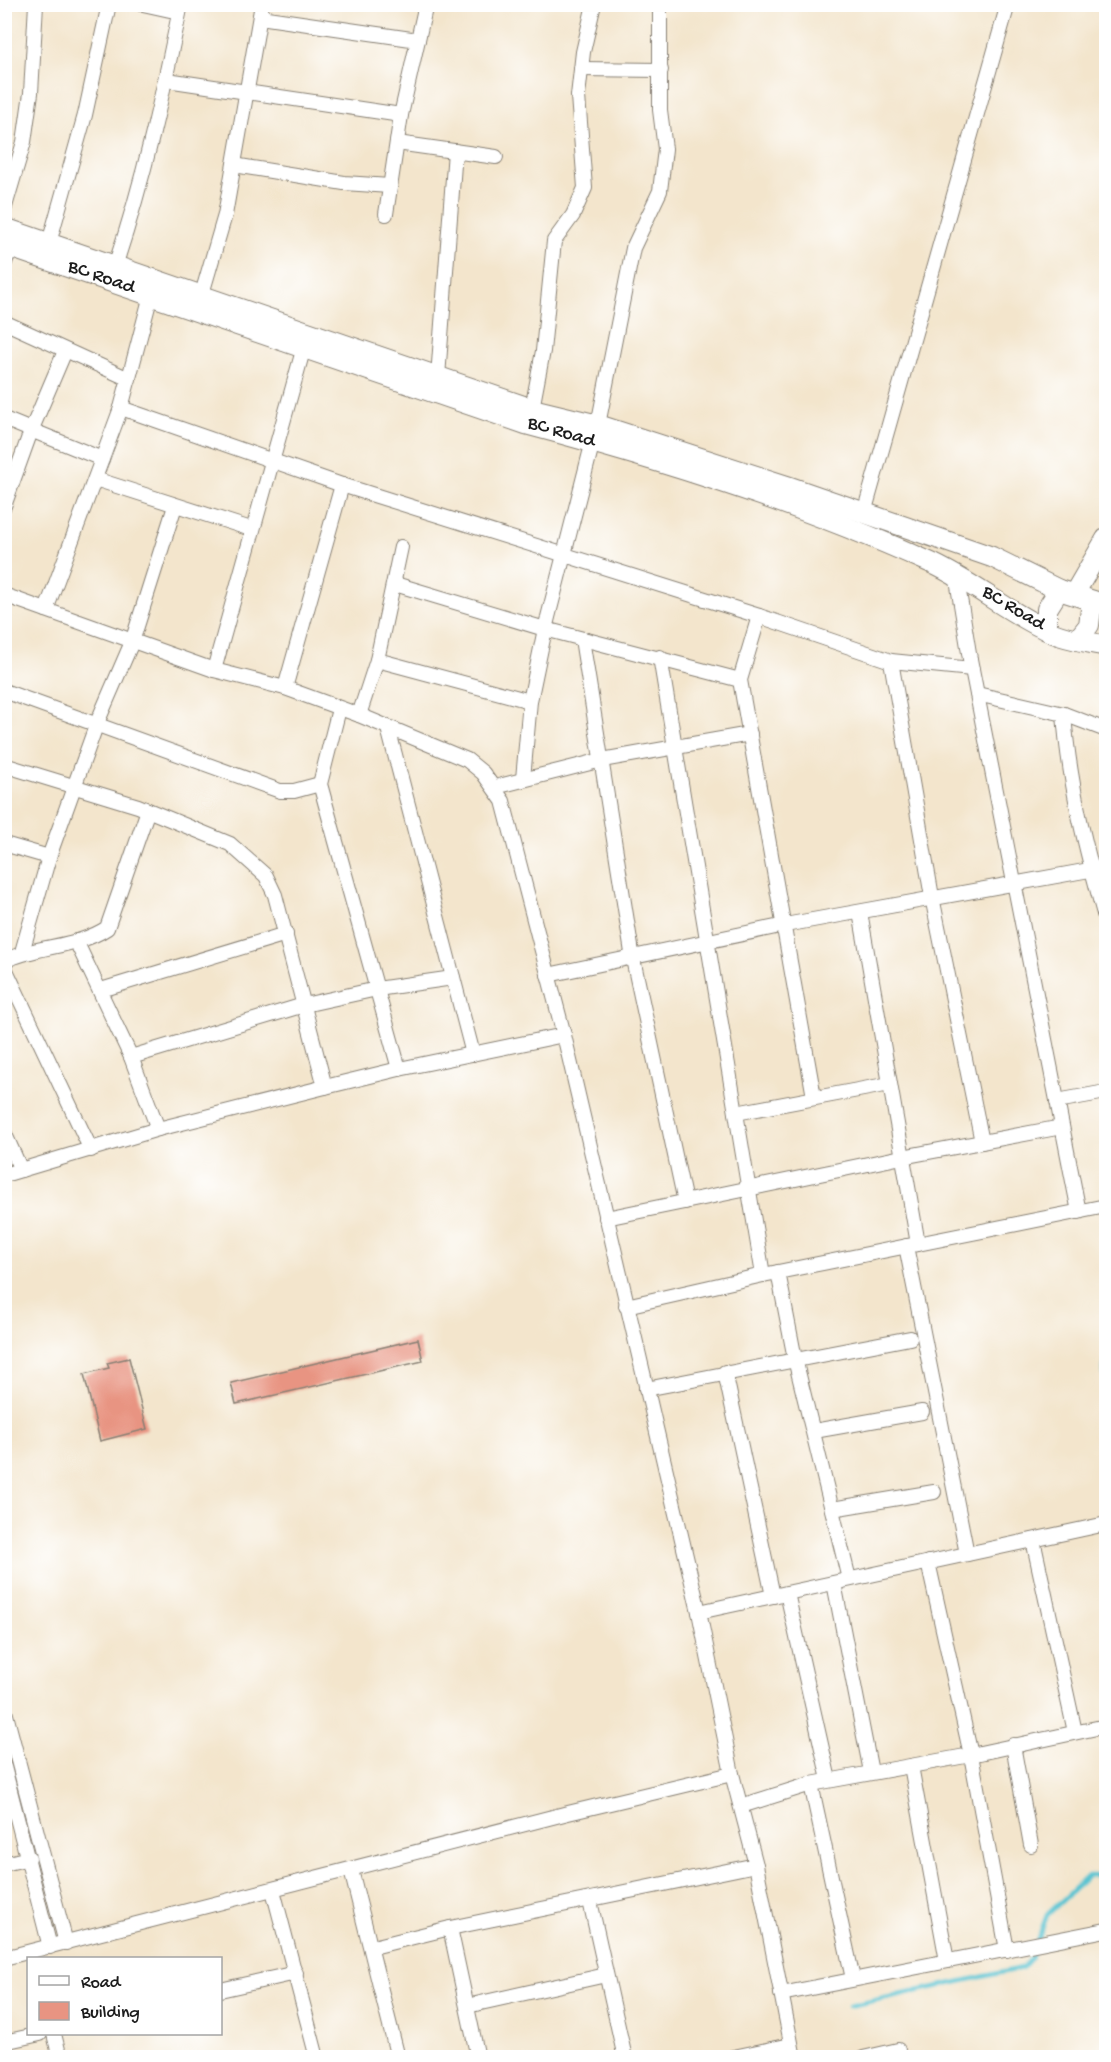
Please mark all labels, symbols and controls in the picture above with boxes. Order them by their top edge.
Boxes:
street label: BC Road [63,255,140,301]
street label: BC Road [523,412,600,454]
street label: BC Road [976,581,1051,638]
legend [27,1957,222,2035]
text: Road [81,1973,122,1994]
text: Building [80,2003,140,2024]

